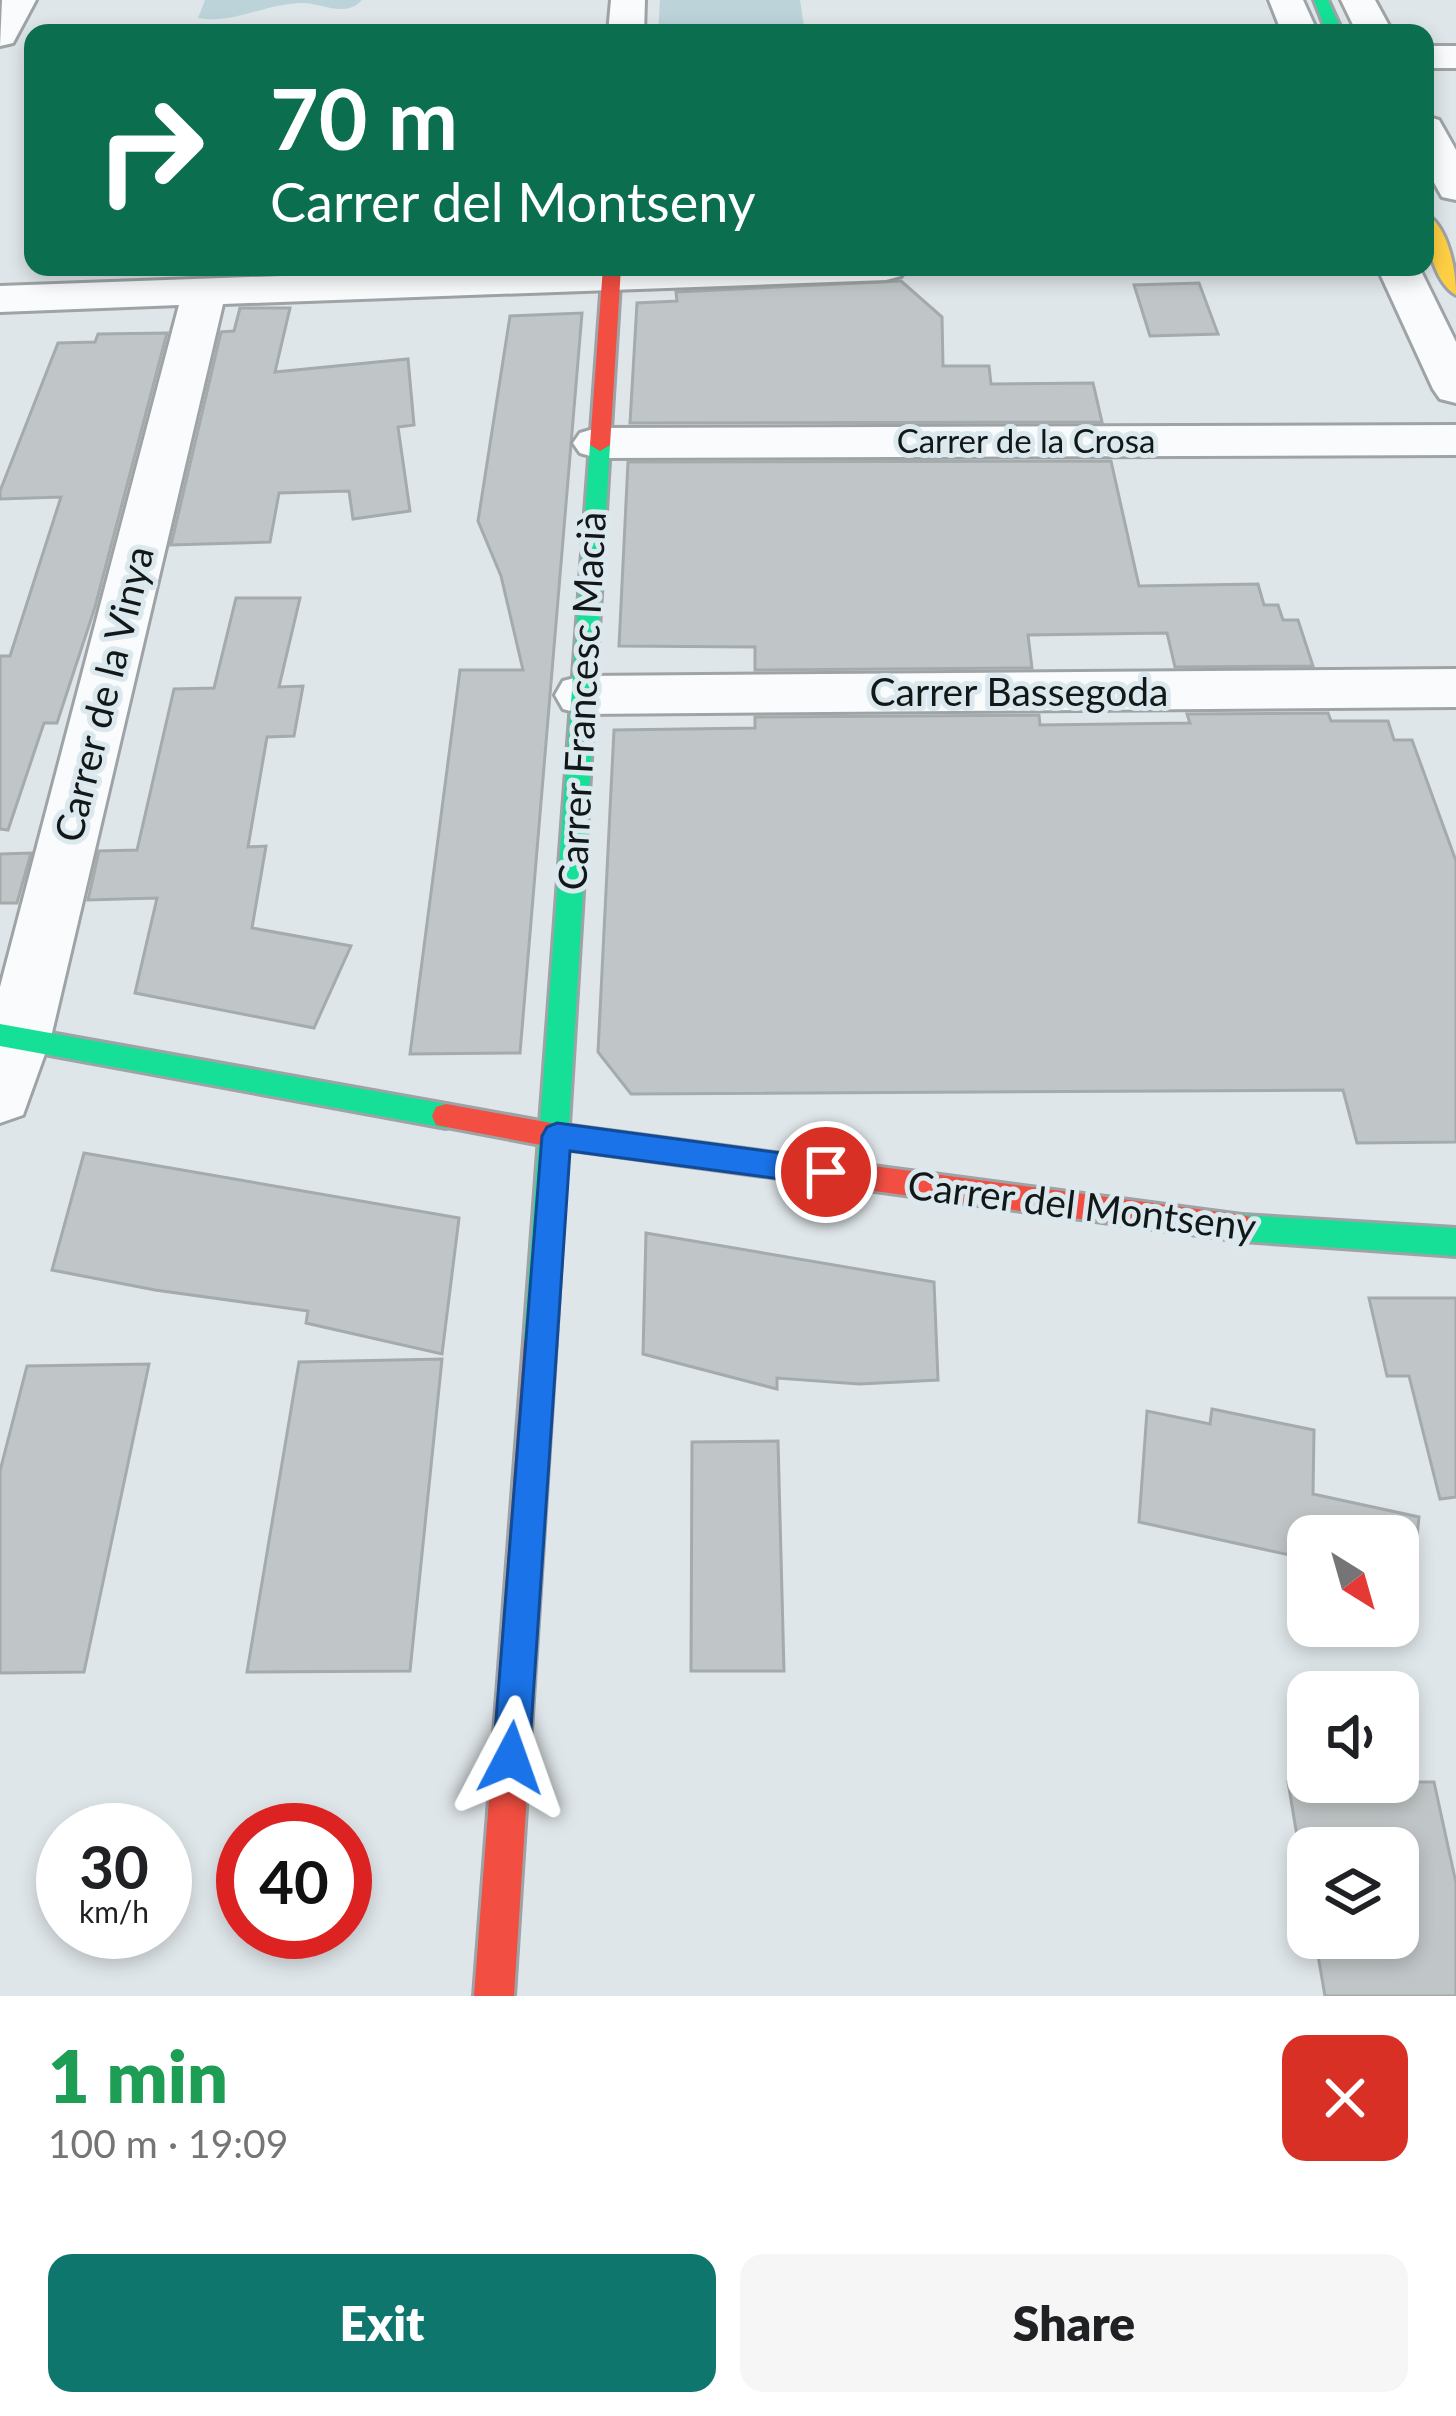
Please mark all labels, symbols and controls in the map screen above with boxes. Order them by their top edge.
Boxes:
text: 70 m [270,67,458,168]
icon: right [72,72,228,228]
text: Carrer del Montseny [270,169,756,234]
street label: Carrer de la Crosa [897,420,1155,460]
street label: Carrer Francesc Macià [548,510,614,891]
street label: Carrer de la Vinya [44,541,162,846]
street label: Carrer Bassegoda [870,668,1168,714]
pin [775,1121,877,1223]
icon: arrive [793,1139,859,1205]
street label: Carrer del Montseny [905,1161,1259,1249]
north arrow [1287,1515,1419,1647]
map controls [1287,1515,1419,1959]
button: sound [1287,1671,1419,1803]
position arrow [448,1695,574,1821]
speed limit sign: 40 [216,1803,372,1959]
button: layers [1287,1827,1419,1959]
text: 30 [79,1830,149,1902]
text: km/h [79,1893,149,1929]
text: 1 min [48,2032,228,2118]
button: close [1282,2035,1408,2161]
text: 100 m · 19:09 [48,2120,288,2166]
button: Exit [48,2254,716,2392]
button: Share [740,2254,1408,2392]

